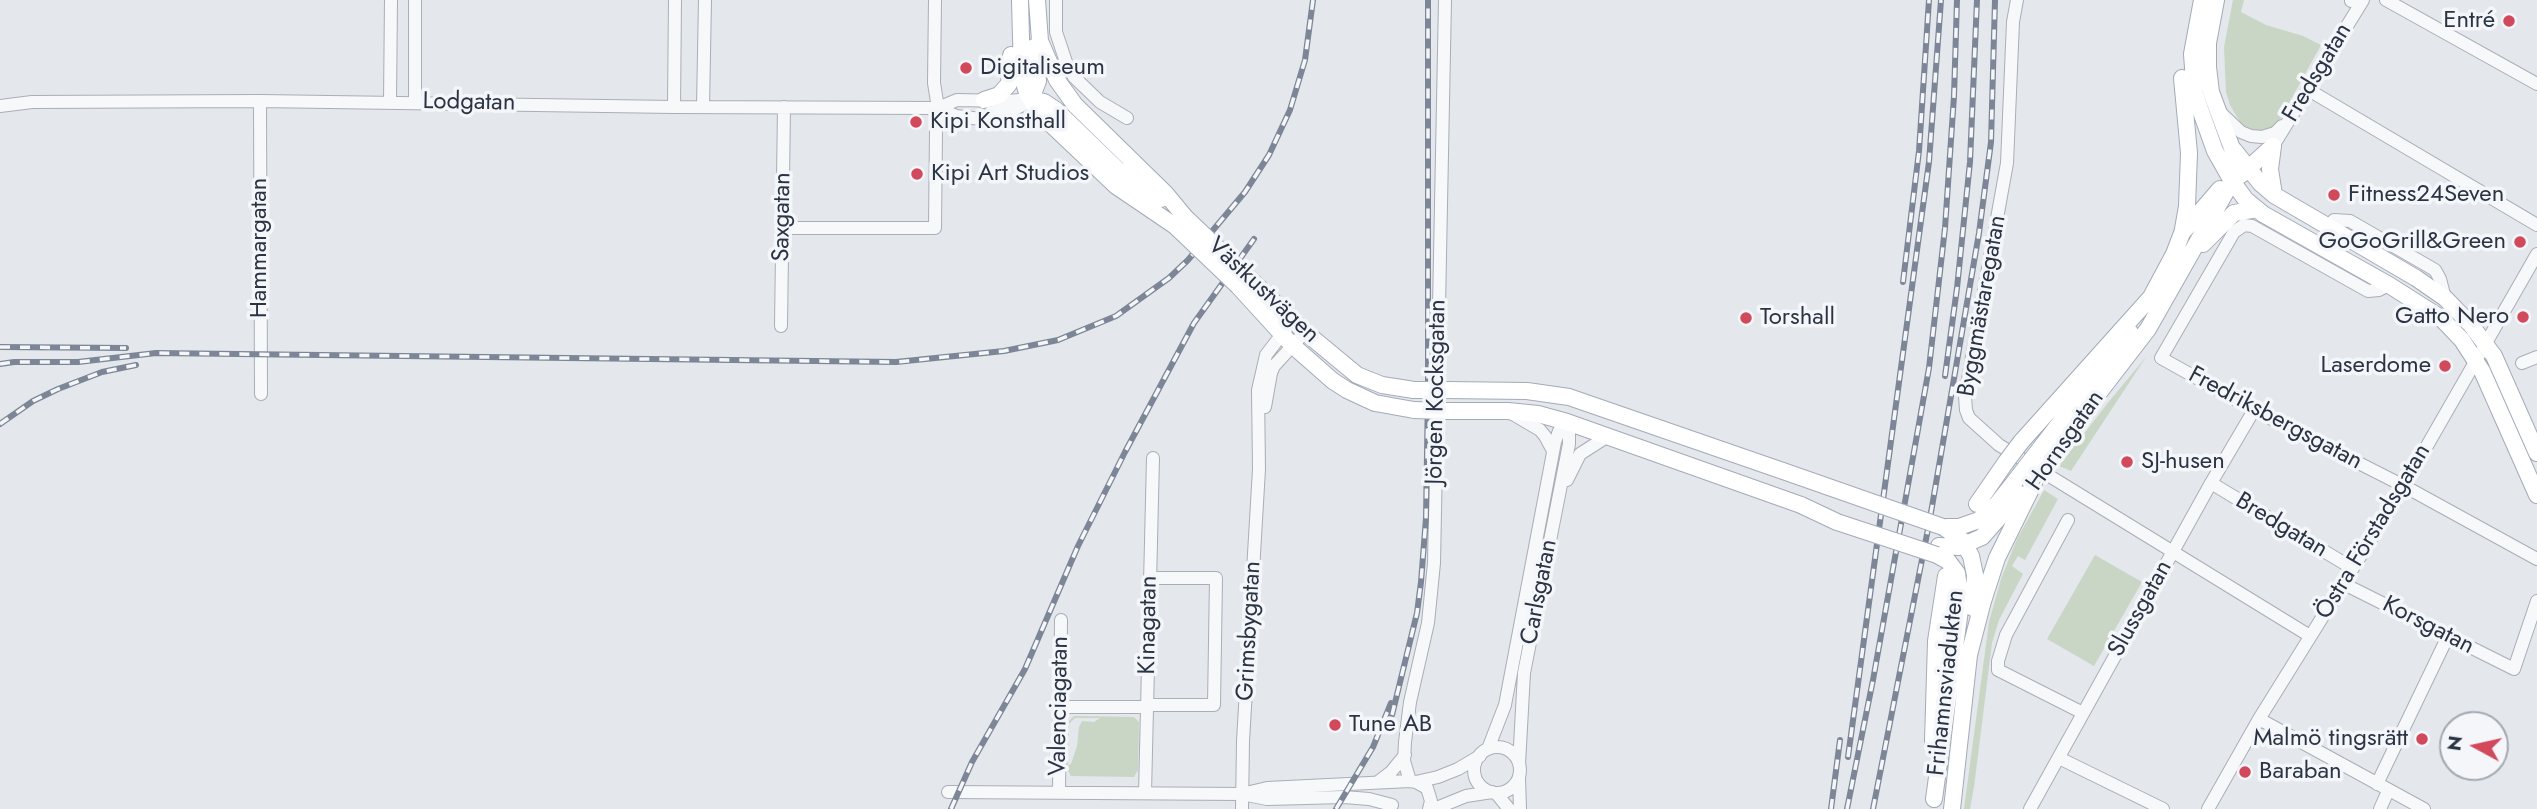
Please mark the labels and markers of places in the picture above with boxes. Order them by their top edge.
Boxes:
place label: Entré [2443,7,2495,35]
marker: Entré [2501,13,2517,29]
place label: Digitaliseum [980,54,1105,82]
marker: Digitaliseum [958,60,974,76]
place label: Kipi Konsthall [930,108,1066,136]
marker: Kipi Konsthall [908,114,924,130]
place label: Kipi Art Studios [931,160,1089,188]
marker: Kipi Art Studios [909,166,925,182]
place label: Fitness24Seven [2348,181,2504,209]
marker: Fitness24Seven [2326,187,2342,203]
place label: GoGoGrill&Green [2318,228,2506,256]
marker: GoGoGrill&Green [2512,234,2528,250]
place label: Gatto Nero [2395,303,2509,331]
place label: Torshall [1760,304,1835,332]
marker: Gatto Nero [2515,309,2531,325]
marker: Torshall [1738,310,1754,326]
place label: Laserdome [2321,352,2431,380]
marker: Laserdome [2437,358,2453,374]
place label: SJ-husen [2141,448,2225,476]
marker: SJ-husen [2119,454,2135,470]
place label: Tune AB [1349,711,1432,739]
marker: Tune AB [1327,717,1343,733]
place label: Malmö tingsrätt [2253,725,2408,753]
marker: Malmö tingsrätt [2414,731,2430,747]
place label: Baraban [2259,758,2342,786]
marker: Baraban [2237,764,2253,780]

